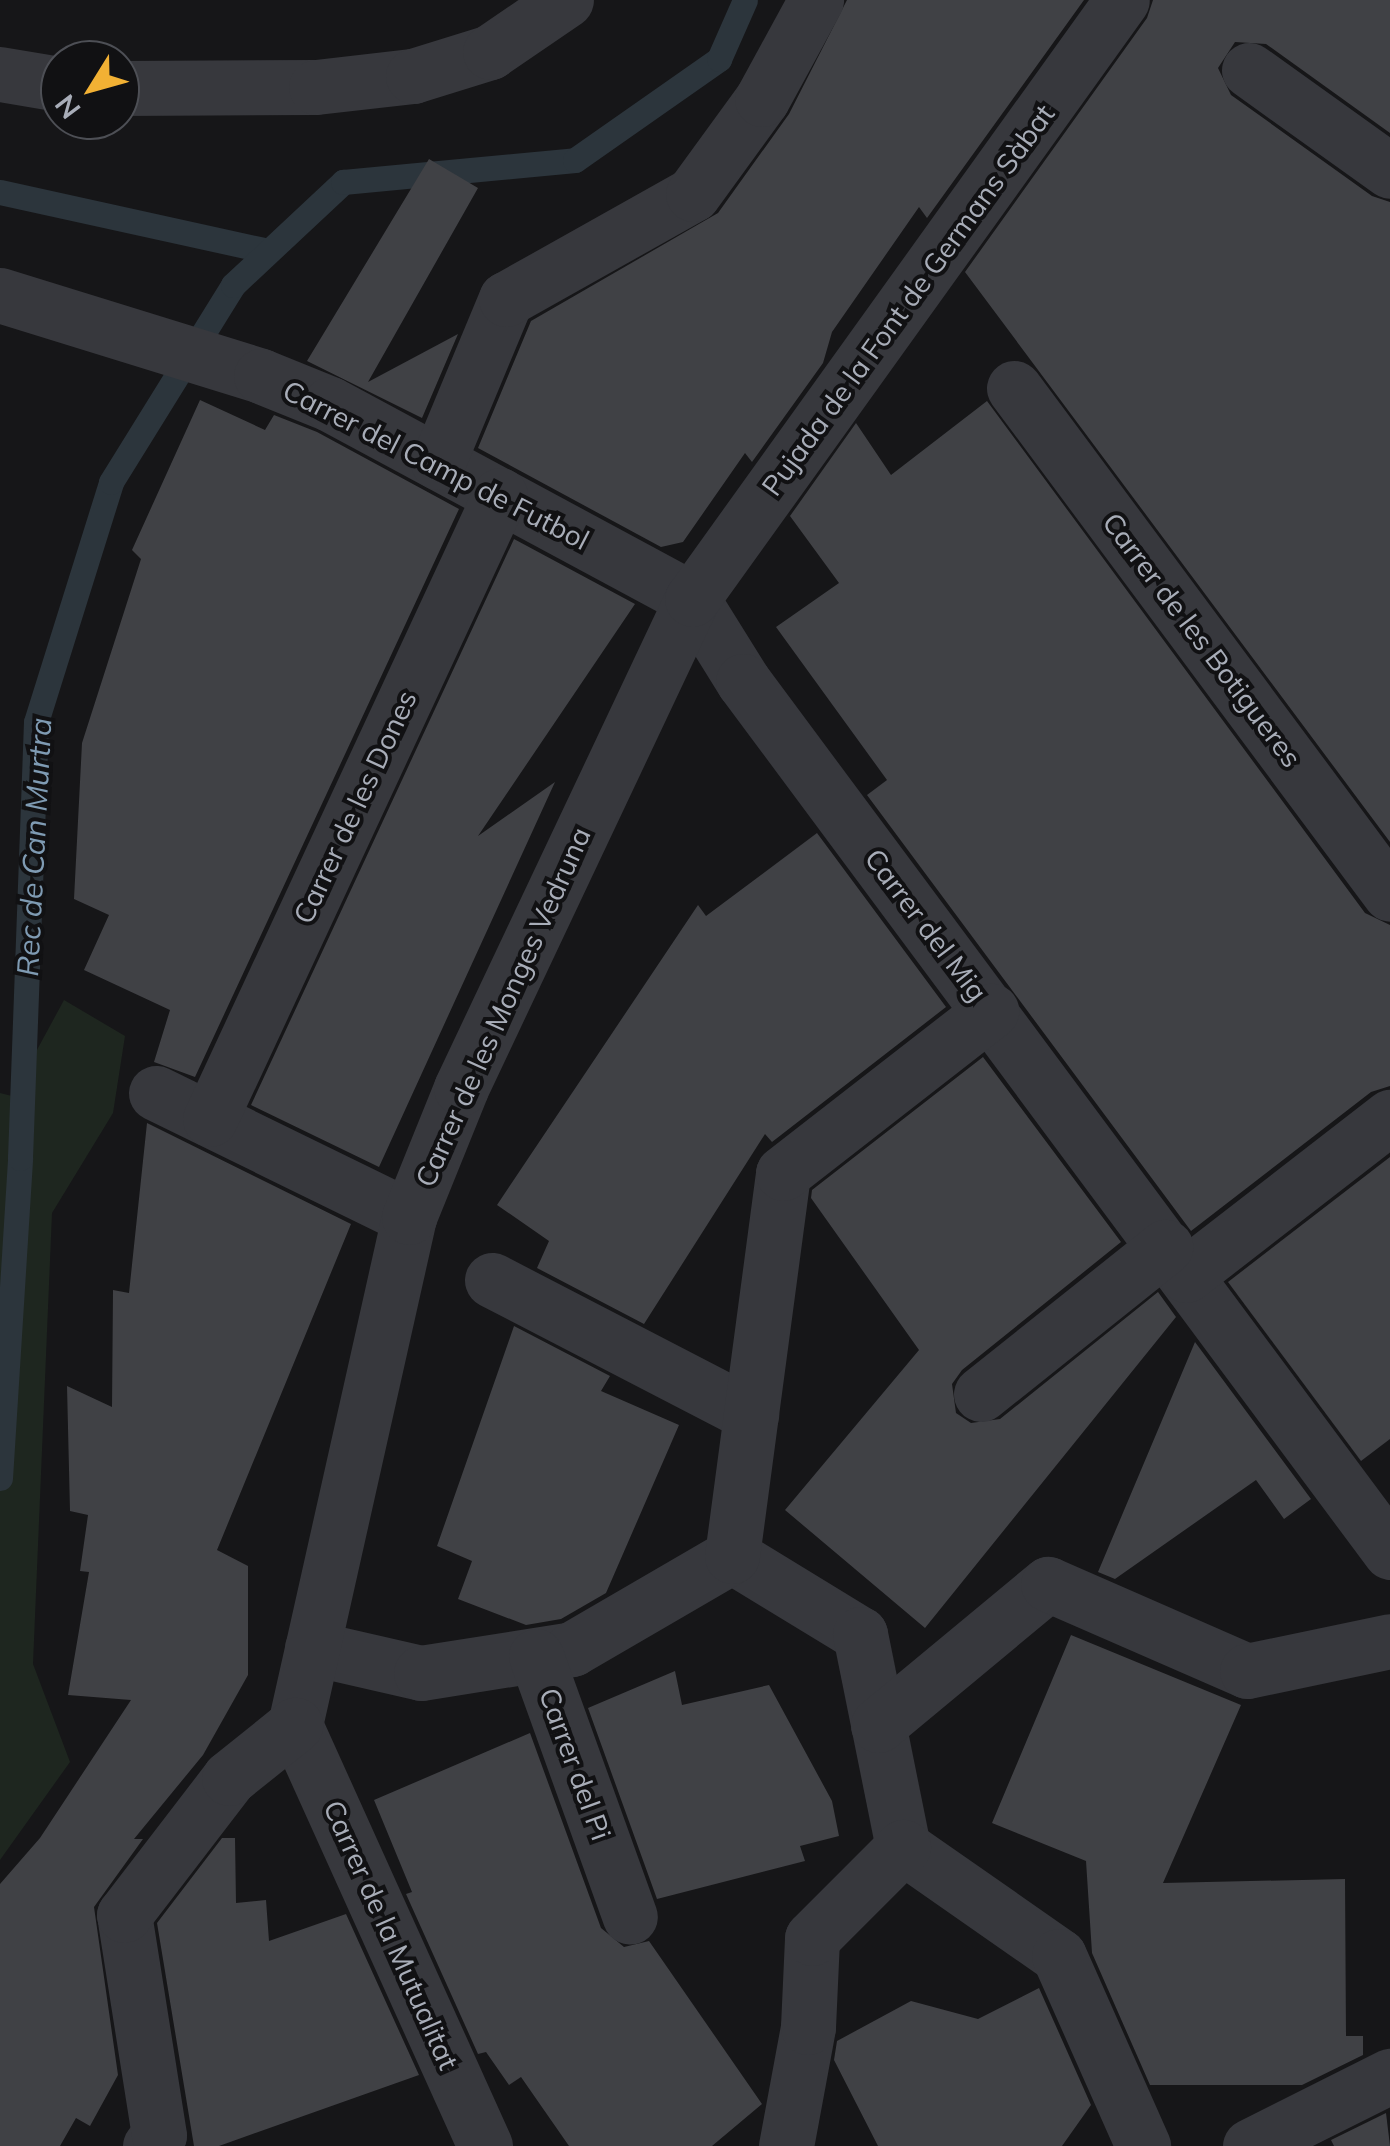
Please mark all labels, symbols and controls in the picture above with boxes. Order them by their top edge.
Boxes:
north arrow [40,40,140,140]
text: N [47,88,88,126]
street label: Pujada de la Font de Germans Sàbat [755,98,1061,502]
street label: Carrer del Camp de Futbol [277,373,595,557]
street label: Carrer de les Botigueres [1095,506,1309,774]
street label: Carrer de les Dones [286,685,424,929]
water label: Rec de Can Murtra [9,717,59,977]
street label: Carrer de les Monges Vedruna [408,822,598,1192]
street label: Carrer del Mig [858,842,994,1008]
street label: Carrer del Pi [532,1683,618,1845]
street label: Carrer de la Mutualitat [316,1795,466,2075]

